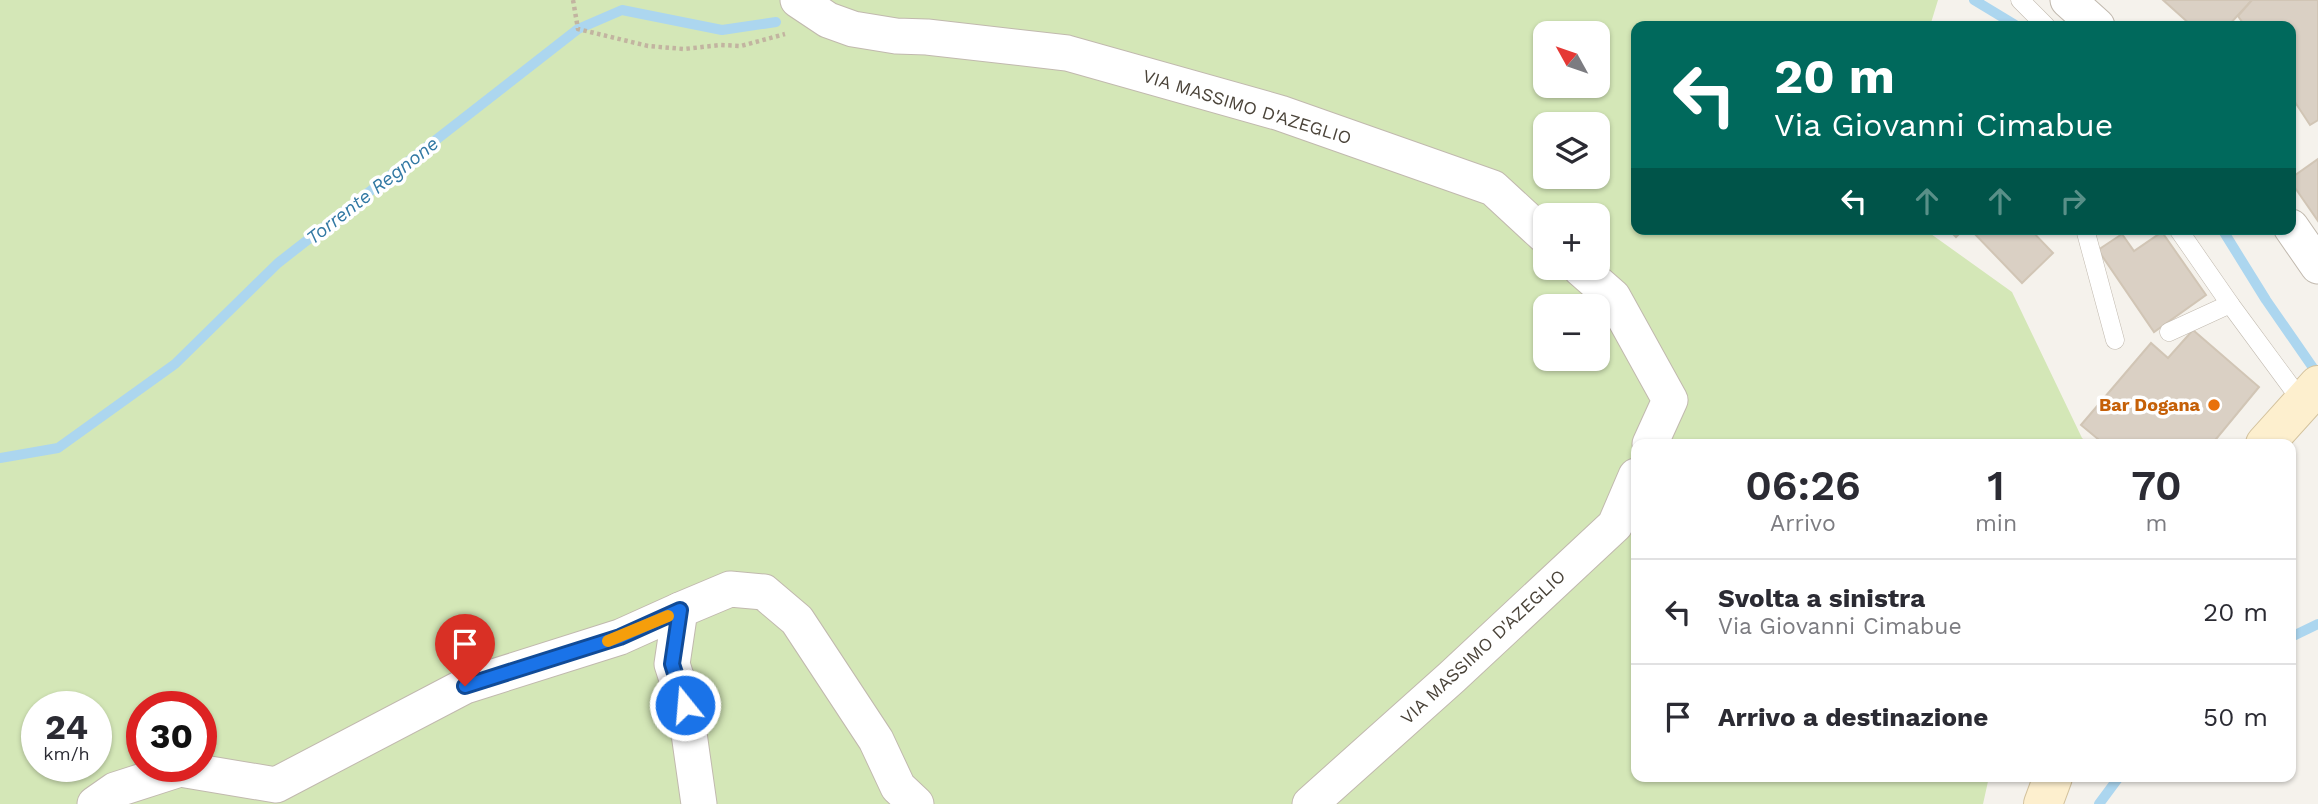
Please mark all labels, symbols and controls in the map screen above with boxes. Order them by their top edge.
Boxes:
north arrow [1533,21,1610,98]
map controls [1533,21,1610,371]
text: 20 m [1774,47,1895,105]
icon: left [1659,49,1750,140]
street label: VIA MASSIMO D'AZEGLIO [1140,65,1354,148]
text: Via Giovanni Cimabue [1774,106,2113,144]
button: layers [1533,112,1610,189]
water label: Torrente Regnone [302,132,443,249]
icon: left [1835,182,1873,220]
icon: ahead [1908,182,1946,220]
icon: ahead [1981,182,2019,220]
icon: right [2054,182,2092,220]
button: + [1533,203,1610,280]
button: − [1533,294,1610,371]
place label: Bar Dogana [2099,394,2201,415]
marker: Bar Dogana [2206,397,2222,413]
text: 06:26 [1745,461,1861,510]
text: 1 [1987,461,2005,510]
text: 70 [2131,461,2182,510]
text: Arrivo [1770,510,1836,537]
text: min [1975,510,2017,537]
text: m [2146,510,2168,537]
street label: VIA MASSIMO D'AZEGLIO [1396,565,1569,728]
text: Svolta a sinistra [1718,583,1925,613]
icon: left [1659,593,1697,631]
text: 20 m [2203,597,2268,627]
text: Via Giovanni Cimabue [1718,613,1962,640]
pin [435,614,495,686]
icon: arrive [446,625,484,663]
position arrow [648,668,722,742]
speed limit sign: 30 [126,691,217,782]
icon: arrive [1659,698,1697,736]
text: Arrivo a destinazione [1718,702,1988,732]
text: 50 m [2203,702,2268,732]
text: 24 [45,706,88,748]
text: km/h [43,743,90,764]

